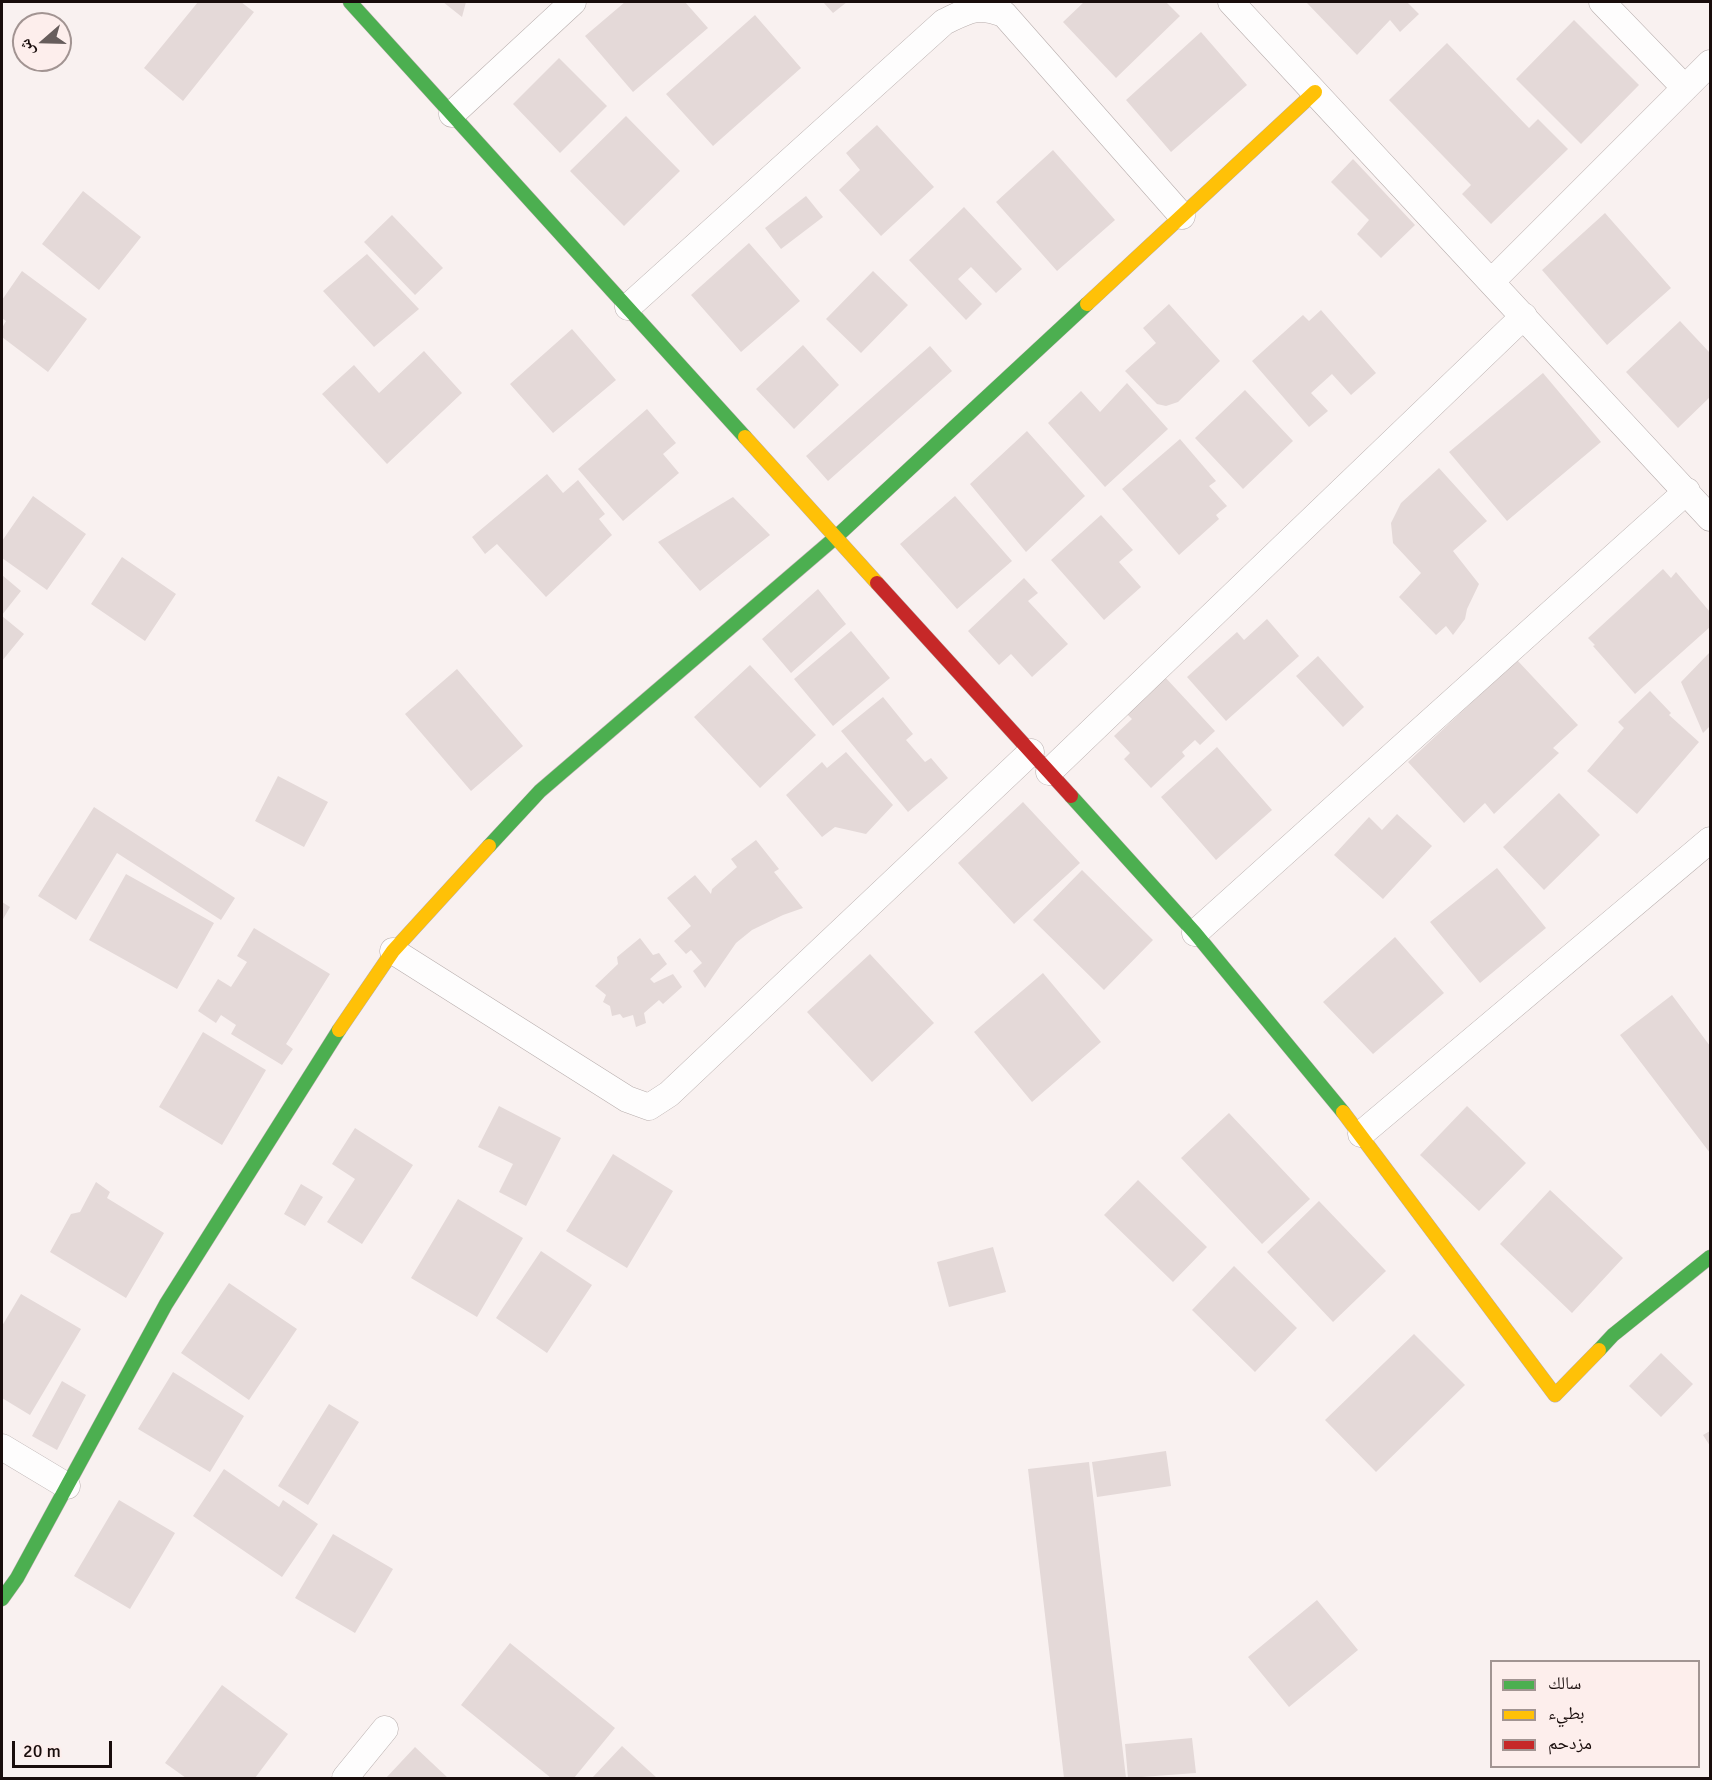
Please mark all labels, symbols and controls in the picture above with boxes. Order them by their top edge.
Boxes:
north arrow [12,12,72,72]
text: ش [15,36,39,59]
legend [1490,1660,1700,1768]
text: سالك [1548,1672,1581,1694]
text: بطيء [1548,1702,1585,1724]
scale bar [15,1729,116,1767]
text: مزدحم [1548,1732,1592,1754]
text: 20 m [23,1740,61,1762]

